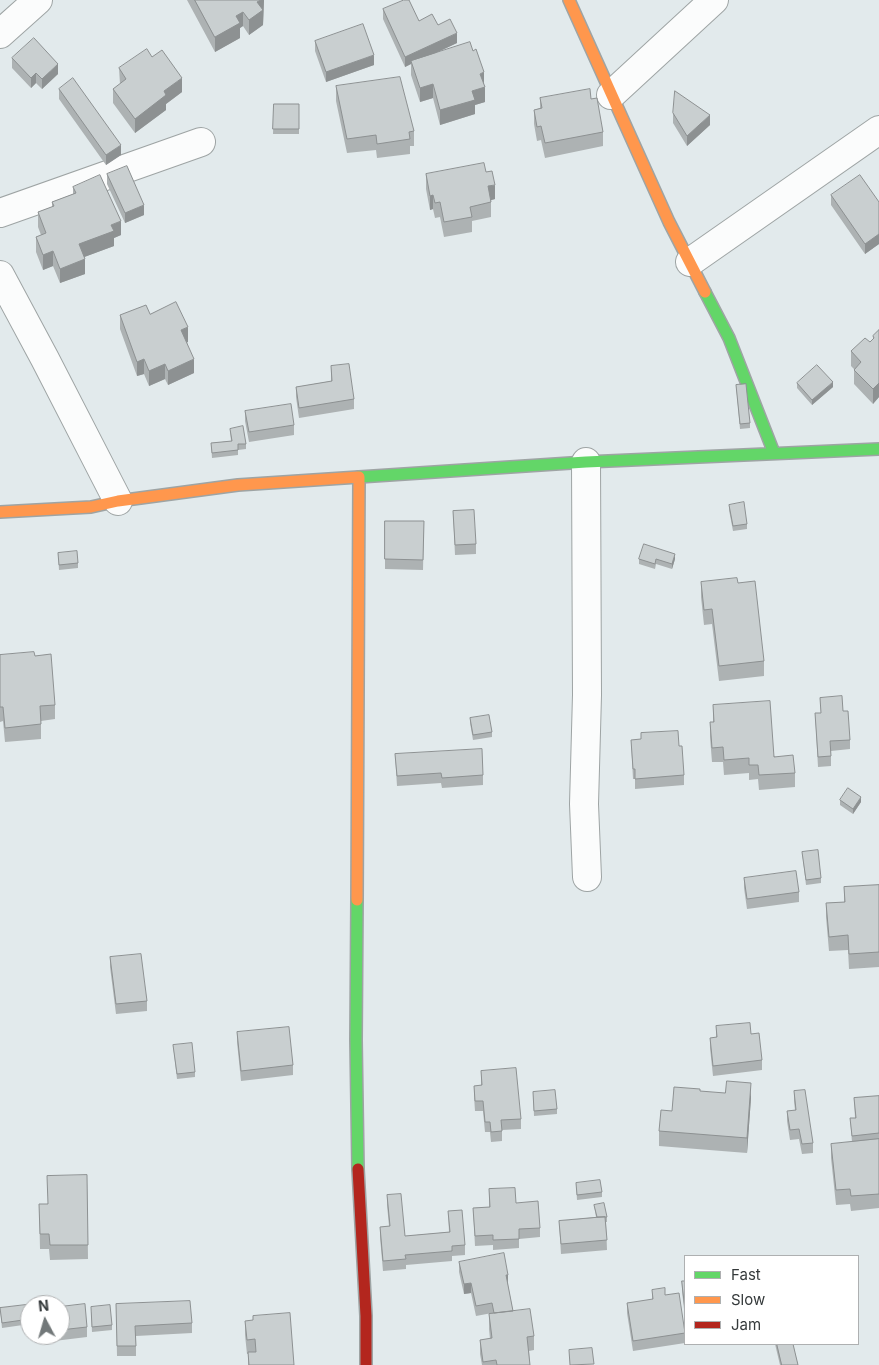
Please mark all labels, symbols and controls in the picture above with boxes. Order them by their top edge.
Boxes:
legend [684,1255,859,1345]
text: Fast [731,1265,761,1284]
text: Slow [731,1290,765,1309]
north arrow [20,1295,70,1345]
text: N [37,1297,50,1315]
text: Jam [731,1315,761,1334]

